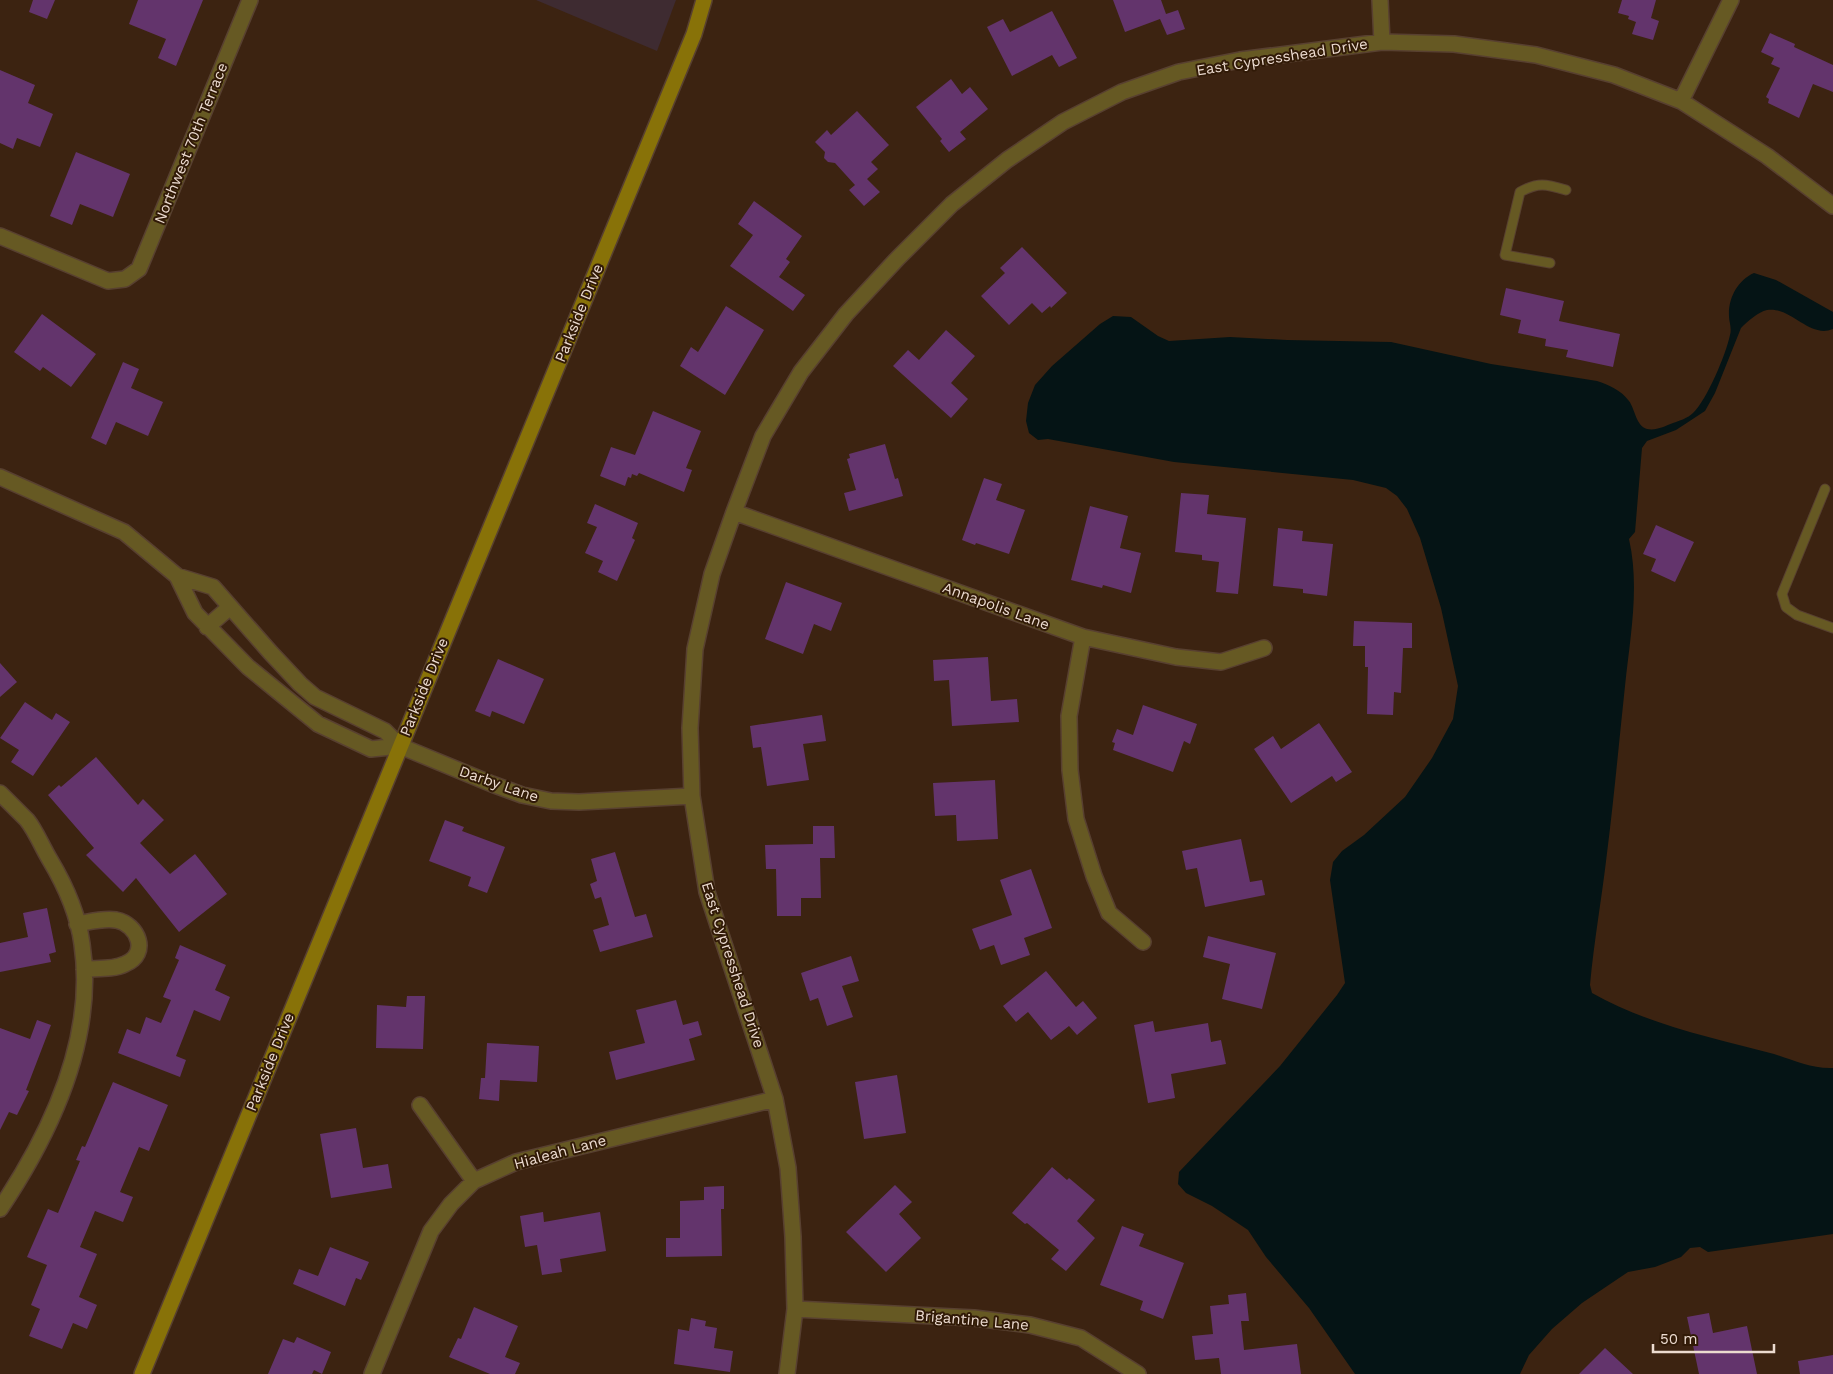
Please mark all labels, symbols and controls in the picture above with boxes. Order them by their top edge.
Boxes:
street label: East Cypresshead Drive [1195,35,1369,79]
street label: Northwest 70th Terrace [150,60,232,226]
street label: Parkside Drive [551,261,607,365]
street label: Annapolis Lane [940,578,1052,634]
street label: Parkside Drive [396,635,452,739]
street label: Darby Lane [457,762,541,806]
street label: East Cypresshead Drive [698,880,768,1050]
street label: Parkside Drive [242,1010,298,1114]
street label: Hialeah Lane [512,1131,608,1173]
street label: Brigantine Lane [914,1306,1030,1334]
scale bar [1653,1322,1774,1354]
text: 50 m [1660,1330,1697,1348]

